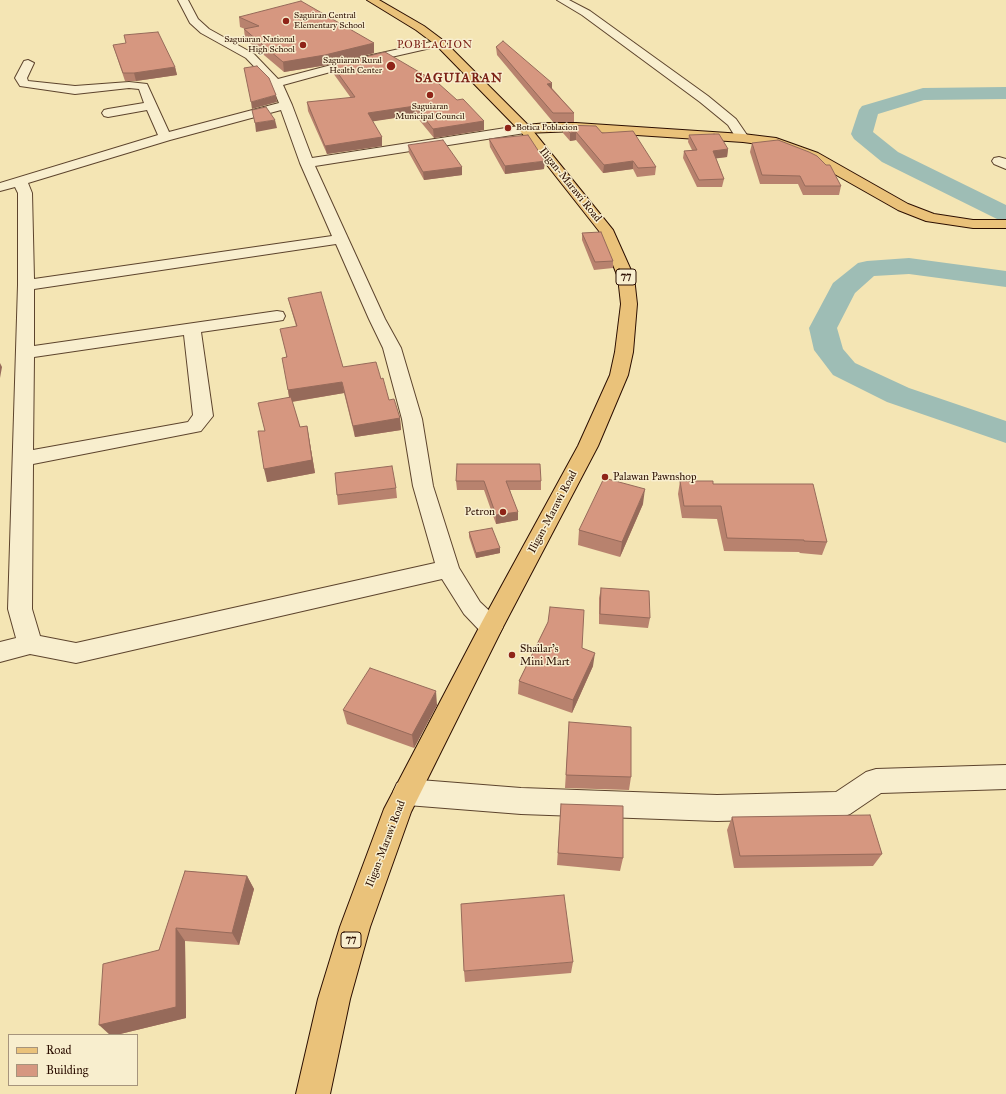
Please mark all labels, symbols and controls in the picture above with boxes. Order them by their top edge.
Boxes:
place label: Saguiran Central Elementary School [294,11,365,32]
marker: Saguiran Central Elementary School [281,16,291,26]
place label: Saguiaran National High School [224,35,295,56]
district label: POBLACION [397,38,473,52]
marker: Saguiaran National High School [298,40,308,50]
place label: Saguiaran Rural Health Center [323,56,382,77]
marker: Saguiaran Rural Health Center [385,60,397,72]
district label: SAGUIARAN [415,71,503,87]
marker: Saguiaran Municipal Council [425,90,435,100]
place label: Saguiaran Municipal Council [395,102,465,123]
marker: Botica Poblacion [503,123,513,133]
place label: Botica Poblacion [516,123,578,133]
street label: Iligan-Marawi Road [536,145,604,225]
road number: 77 [616,269,636,285]
street label: Iligan-Marawi Road [526,468,580,556]
place label: Palawan Pawnshop [613,470,696,484]
marker: Palawan Pawnshop [600,472,610,482]
place label: Petron [465,505,495,519]
marker: Petron [498,507,508,517]
place label: Shailar's Mini Mart [520,642,570,668]
marker: Shailar's Mini Mart [507,650,517,660]
street label: Iligan-Marawi Road [363,799,409,889]
road number: 77 [341,932,361,948]
legend [8,1034,138,1086]
text: Road [46,1043,72,1057]
text: Building [46,1063,88,1077]

